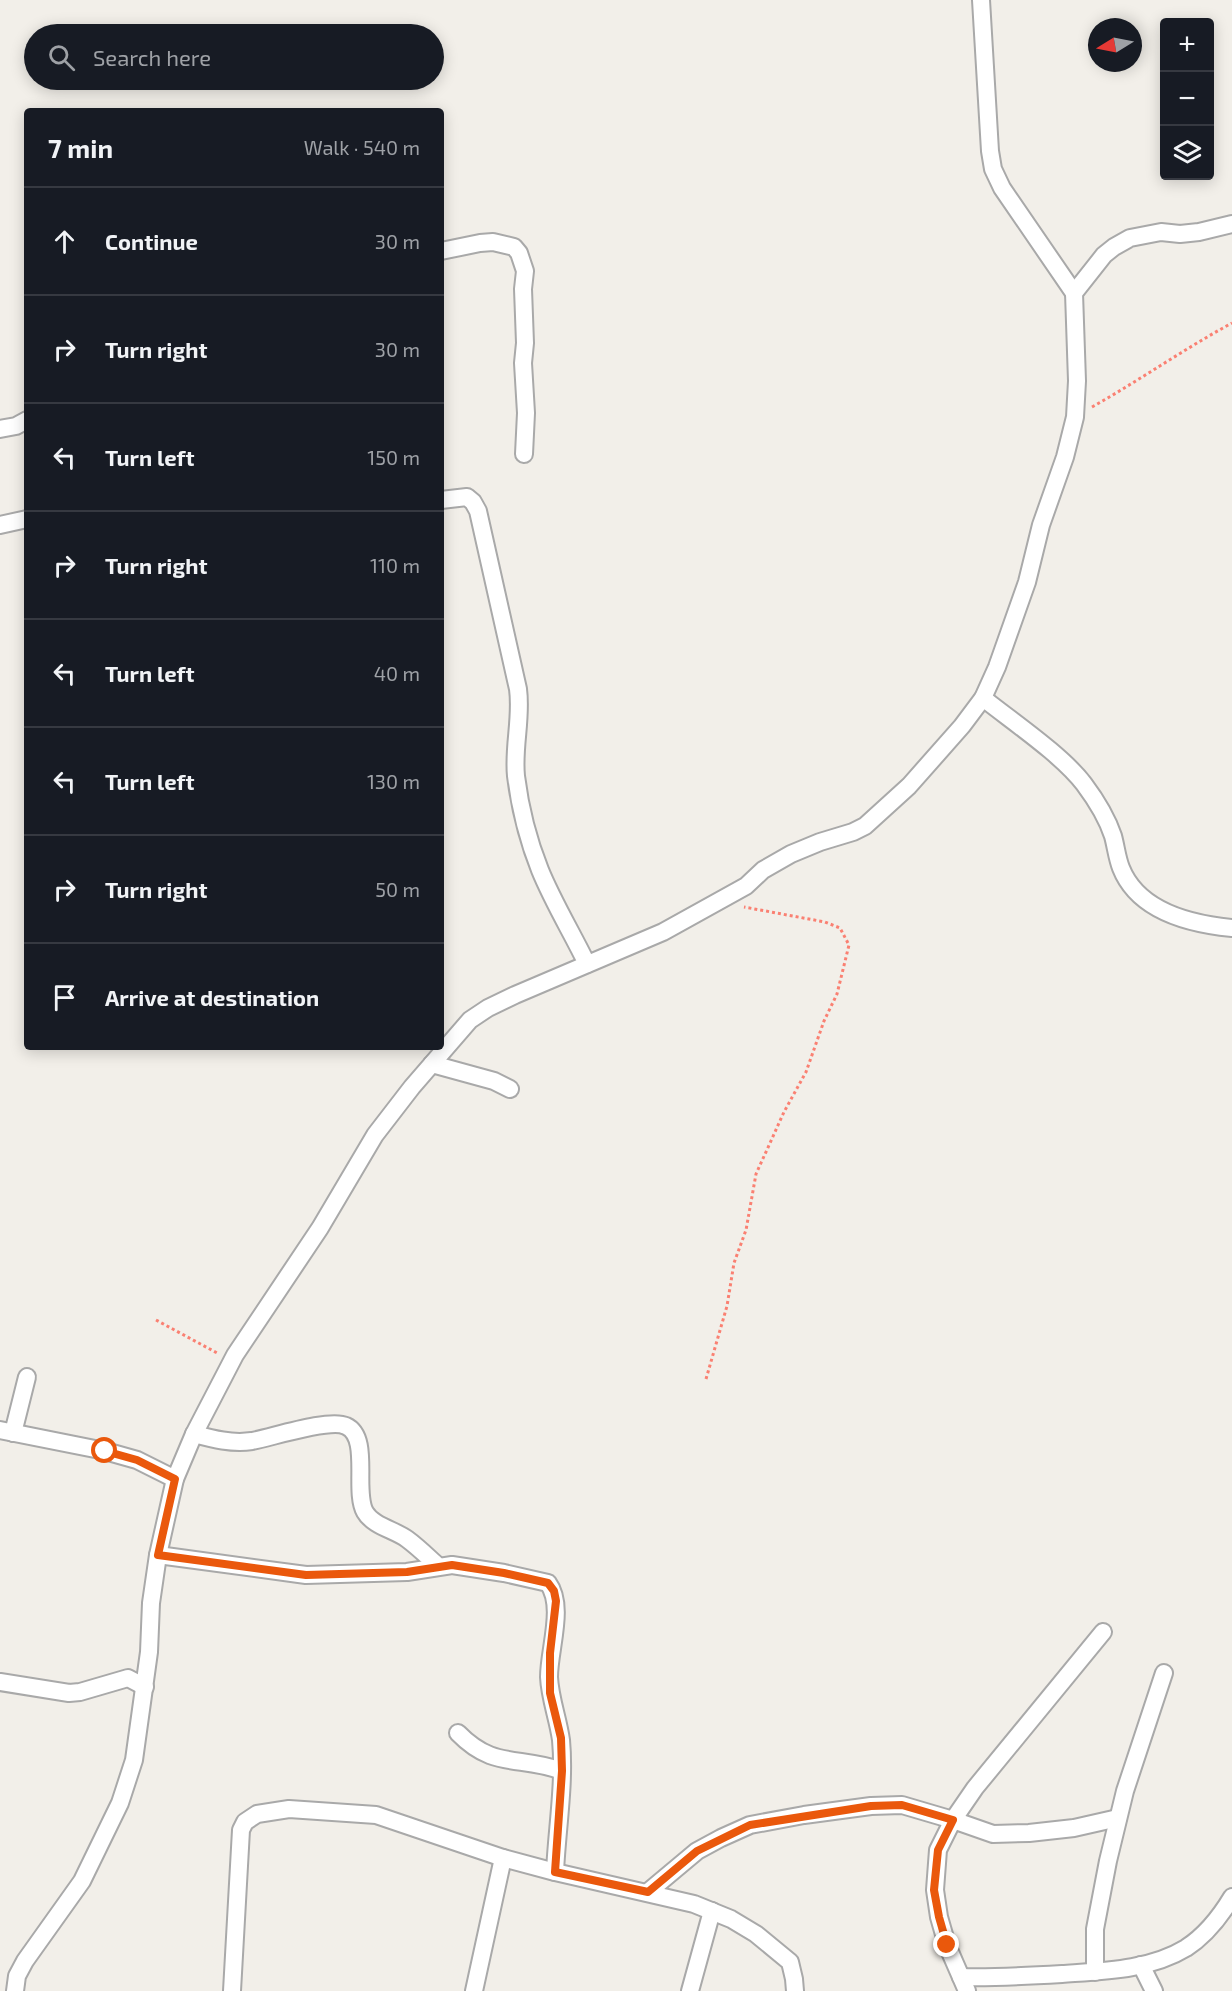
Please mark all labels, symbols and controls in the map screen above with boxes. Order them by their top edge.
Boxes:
north arrow [1088,18,1142,72]
map controls [1160,18,1214,180]
button: + [1160,18,1214,72]
search box [24,24,444,90]
icon: search [45,41,78,74]
text: Search here [93,44,211,70]
button: − [1160,72,1214,126]
button: layers [1160,126,1214,180]
text: 7 min [48,132,113,163]
text: Walk · 540 m [304,135,420,159]
icon: ahead [48,225,81,258]
text: Continue [105,228,198,254]
text: 30 m [375,229,420,253]
icon: right [48,333,81,366]
text: Turn right [105,336,207,362]
text: 30 m [375,337,420,361]
icon: left [48,441,81,474]
text: Turn left [105,444,194,470]
text: 150 m [367,445,420,469]
icon: right [48,549,81,582]
text: Turn right [105,552,207,578]
text: 110 m [370,553,420,577]
icon: left [48,657,81,690]
text: Turn left [105,660,194,686]
text: 40 m [374,661,420,685]
icon: left [48,765,81,798]
text: Turn left [105,768,194,794]
text: 130 m [367,769,420,793]
icon: right [48,873,81,906]
text: Turn right [105,876,207,902]
text: 50 m [375,877,420,901]
icon: arrive [48,981,81,1014]
text: Arrive at destination [105,984,319,1010]
route start [91,1437,117,1463]
route end [933,1931,959,1957]

